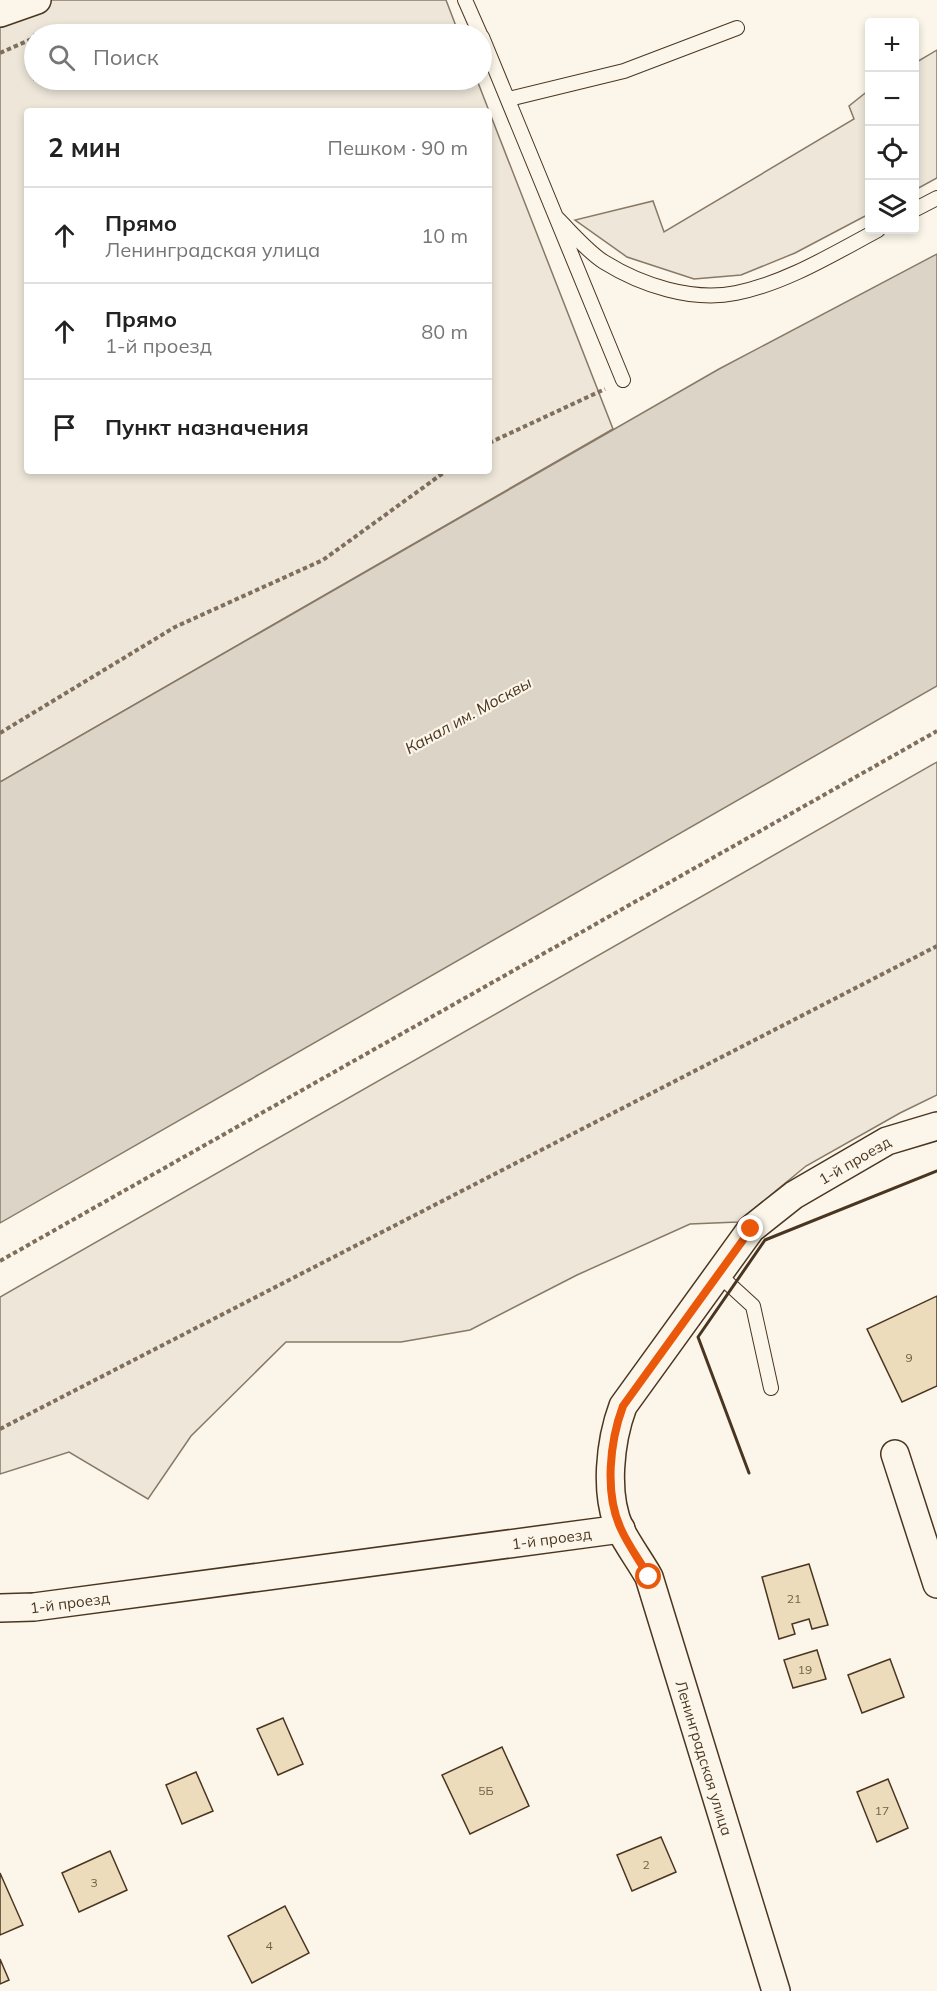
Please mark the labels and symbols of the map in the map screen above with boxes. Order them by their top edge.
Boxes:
water label: Канал им. Москвы [401,672,535,758]
street label: 1-й проезд [815,1132,894,1188]
route end [737,1215,763,1241]
house number: 9 [905,1350,913,1365]
street label: 1-й проезд [510,1524,593,1553]
route start [635,1563,661,1589]
street label: 1-й проезд [29,1588,111,1617]
house number: 21 [787,1591,801,1606]
house number: 19 [798,1662,812,1677]
street label: Ленинградская улица [671,1678,737,1838]
house number: 5Б [478,1783,494,1798]
house number: 17 [875,1803,889,1818]
house number: 2 [642,1857,650,1872]
house number: 3 [90,1875,98,1890]
house number: 4 [265,1938,273,1953]

